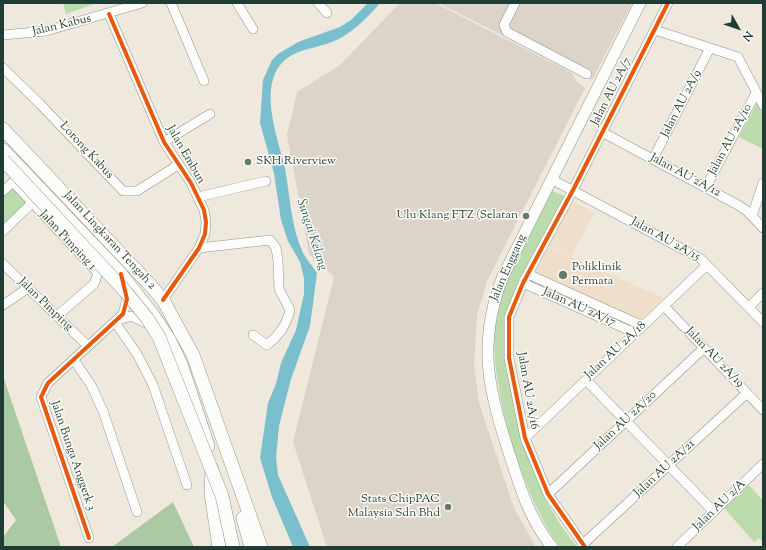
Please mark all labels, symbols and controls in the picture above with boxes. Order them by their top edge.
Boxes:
north arrow [718,8,758,48]
street label: Jalan Kabus [31,12,93,40]
text: N [738,27,756,44]
street label: Jalan AU 2A/7 [589,56,635,128]
street label: Jalan AU 2A/9 [659,68,705,140]
street label: Jalan AU 2A/10 [706,102,756,178]
street label: Lorong Kabus [56,120,116,182]
street label: Jalan Embun [162,123,208,187]
street label: Jalan AU 2A/12 [647,151,723,201]
place label: SKH Riverview [256,155,336,169]
marker: SKH Riverview [243,157,253,167]
street label: Jalan Lingkaran Tengah 2 [60,189,158,293]
water label: Sungai Kelang [292,197,330,273]
street label: Jalan Pimping 1 [36,208,98,274]
place label: Ulu Klang FTZ (Selatan [396,209,518,223]
marker: Ulu Klang FTZ (Selatan [521,211,531,221]
street label: Jalan AU 2A/15 [628,215,702,265]
street label: Jalan Enggang [488,232,530,304]
place label: Poliklinik Permata [572,261,622,289]
marker: Poliklinik Permata [557,269,569,281]
street label: Jalan Pimping [15,275,75,335]
street label: Jalan AU 2A/17 [540,285,618,331]
street label: Jalan AU 2A/18 [582,319,650,383]
street label: Jalan AU 2A/19 [682,325,746,391]
street label: Jalan AU 2A/16 [513,351,541,431]
street label: Jalan AU 2A/20 [592,388,660,454]
street label: Jalan Bunga Anggerk 3 [46,399,98,513]
street label: Jalan AU 2A/21 [632,437,698,501]
street label: Jalan AU 2/A [691,477,749,535]
place label: Stats ChipPAC Malaysia Sdn Bhd [348,493,440,521]
marker: Stats ChipPAC Malaysia Sdn Bhd [443,502,453,512]

